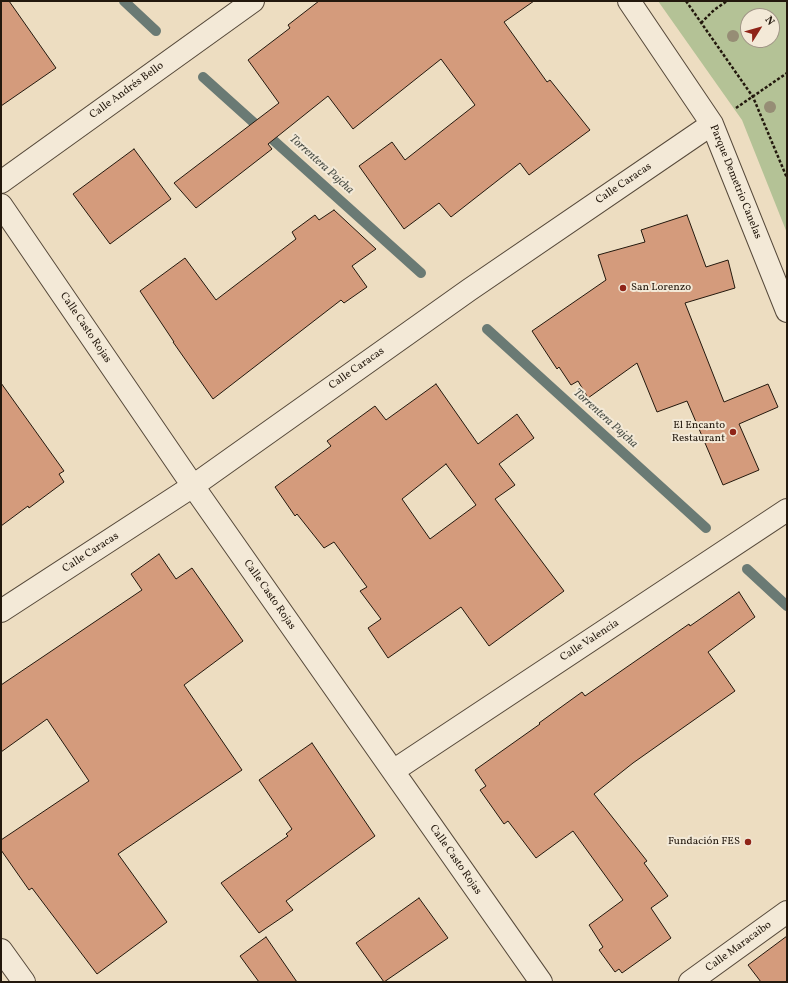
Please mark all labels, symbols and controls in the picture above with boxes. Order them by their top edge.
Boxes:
north arrow [740,8,780,48]
text: N [761,13,778,29]
street label: Calle Andrés Bello [87,60,167,122]
street label: Parque Demetrio Canelas [706,123,764,241]
water label: Torrentera Pajcha [286,132,356,198]
street label: Calle Caracas [594,160,654,208]
place label: San Lorenzo [631,281,691,295]
marker: San Lorenzo [618,283,628,293]
street label: Calle Casto Rojas [57,290,113,366]
street label: Calle Caracas [327,345,387,393]
water label: Torrentera Pajcha [570,386,640,452]
place label: El Encanto Restaurant [672,419,725,445]
marker: El Encanto Restaurant [728,427,738,437]
street label: Calle Caracas [60,530,122,576]
street label: Calle Casto Rojas [240,558,298,632]
street label: Calle Valencia [558,617,622,665]
street label: Calle Casto Rojas [426,823,484,897]
place label: Fundación FES [668,835,740,849]
marker: Fundación FES [743,837,753,847]
street label: Calle Maracaibo [704,919,774,975]

